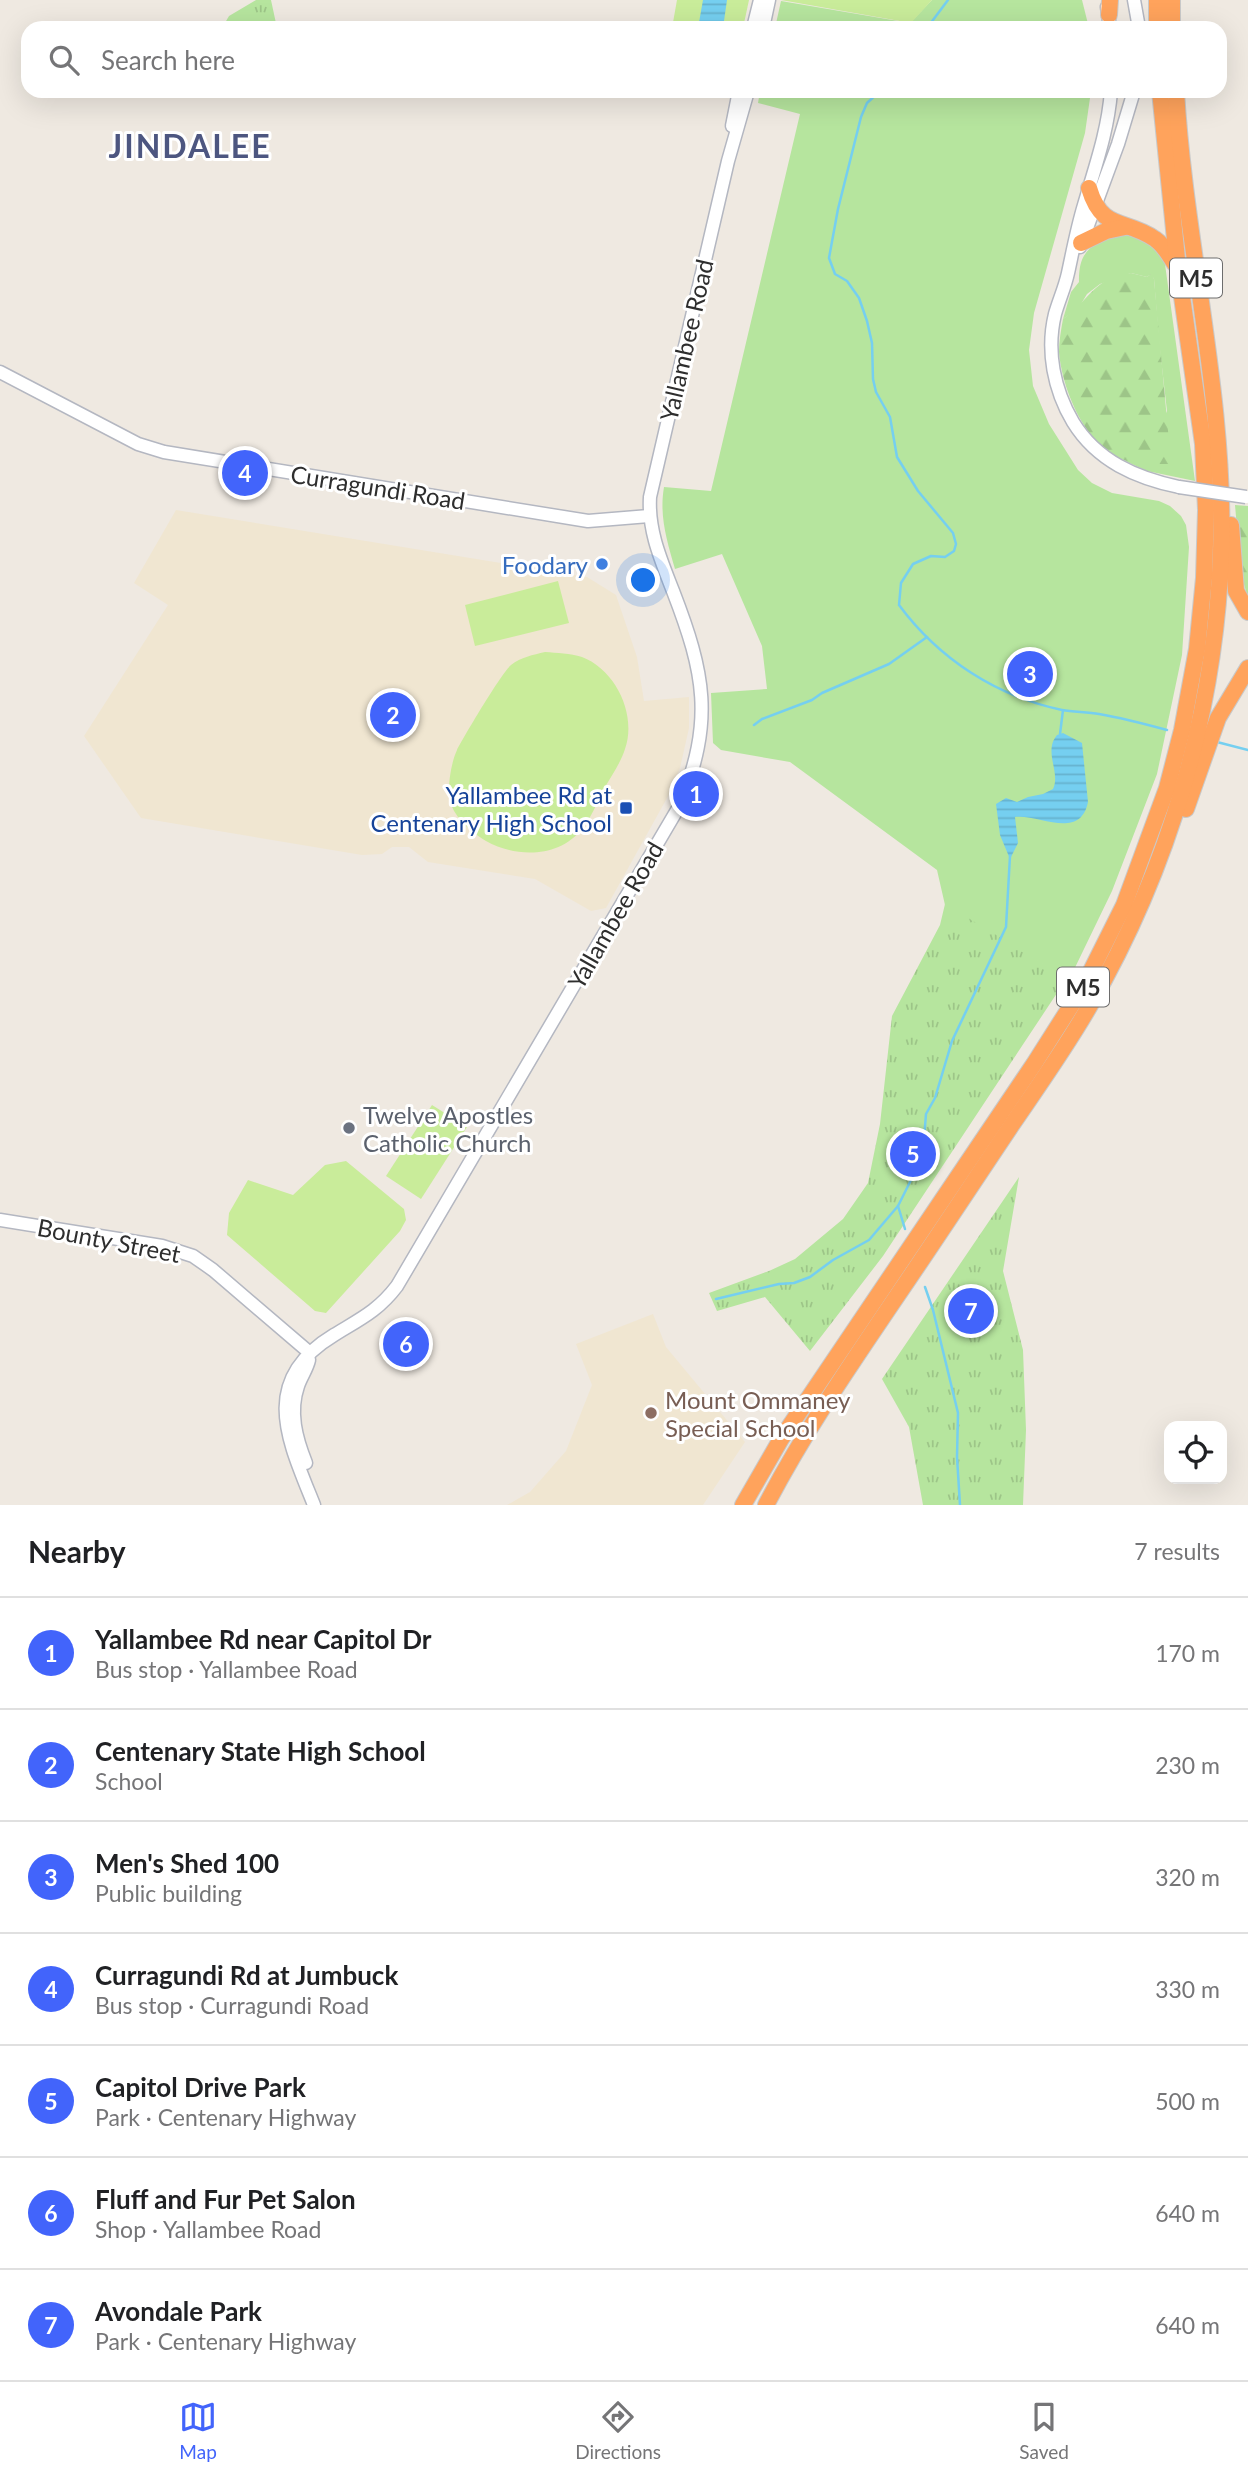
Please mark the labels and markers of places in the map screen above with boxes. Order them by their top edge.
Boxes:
pin: 4 [222,447,268,499]
place label: Foodary [502,550,589,579]
marker: Foodary [594,556,610,572]
pin: 3 [1007,648,1053,700]
pin: 2 [370,689,416,741]
pin: 1 [673,768,719,820]
place label: Yallambee Rd at Centenary High School [371,780,612,837]
marker: Yallambee Rd at Centenary High School [618,800,634,816]
place label: Twelve Apostles Catholic Church [363,1100,533,1157]
marker: Twelve Apostles Catholic Church [341,1120,357,1136]
pin: 5 [890,1128,936,1180]
pin: 7 [948,1285,994,1337]
pin: 6 [383,1318,429,1370]
place label: Mount Ommaney Special School [665,1385,851,1442]
marker: Mount Ommaney Special School [643,1405,659,1421]

